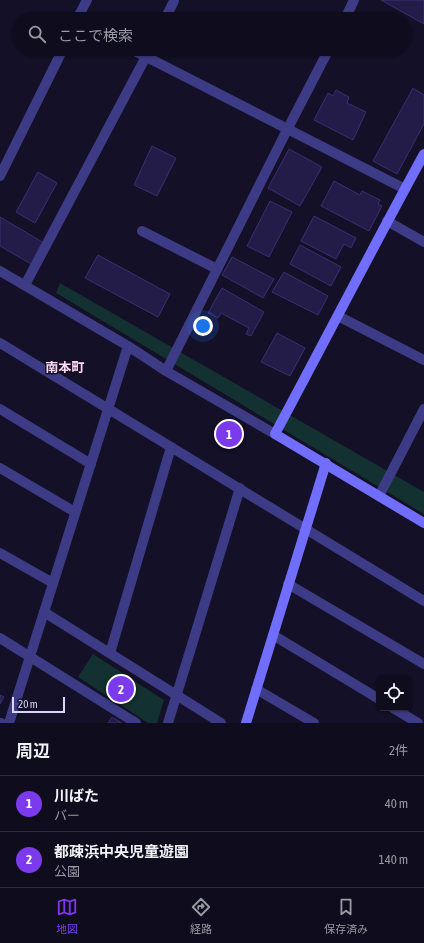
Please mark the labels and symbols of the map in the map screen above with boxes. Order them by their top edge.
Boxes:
your location [193,316,213,336]
district label: 南本町 [45,360,85,375]
pin: 1 [216,419,242,449]
pin: 2 [108,674,134,704]
scale bar [12,695,65,714]

